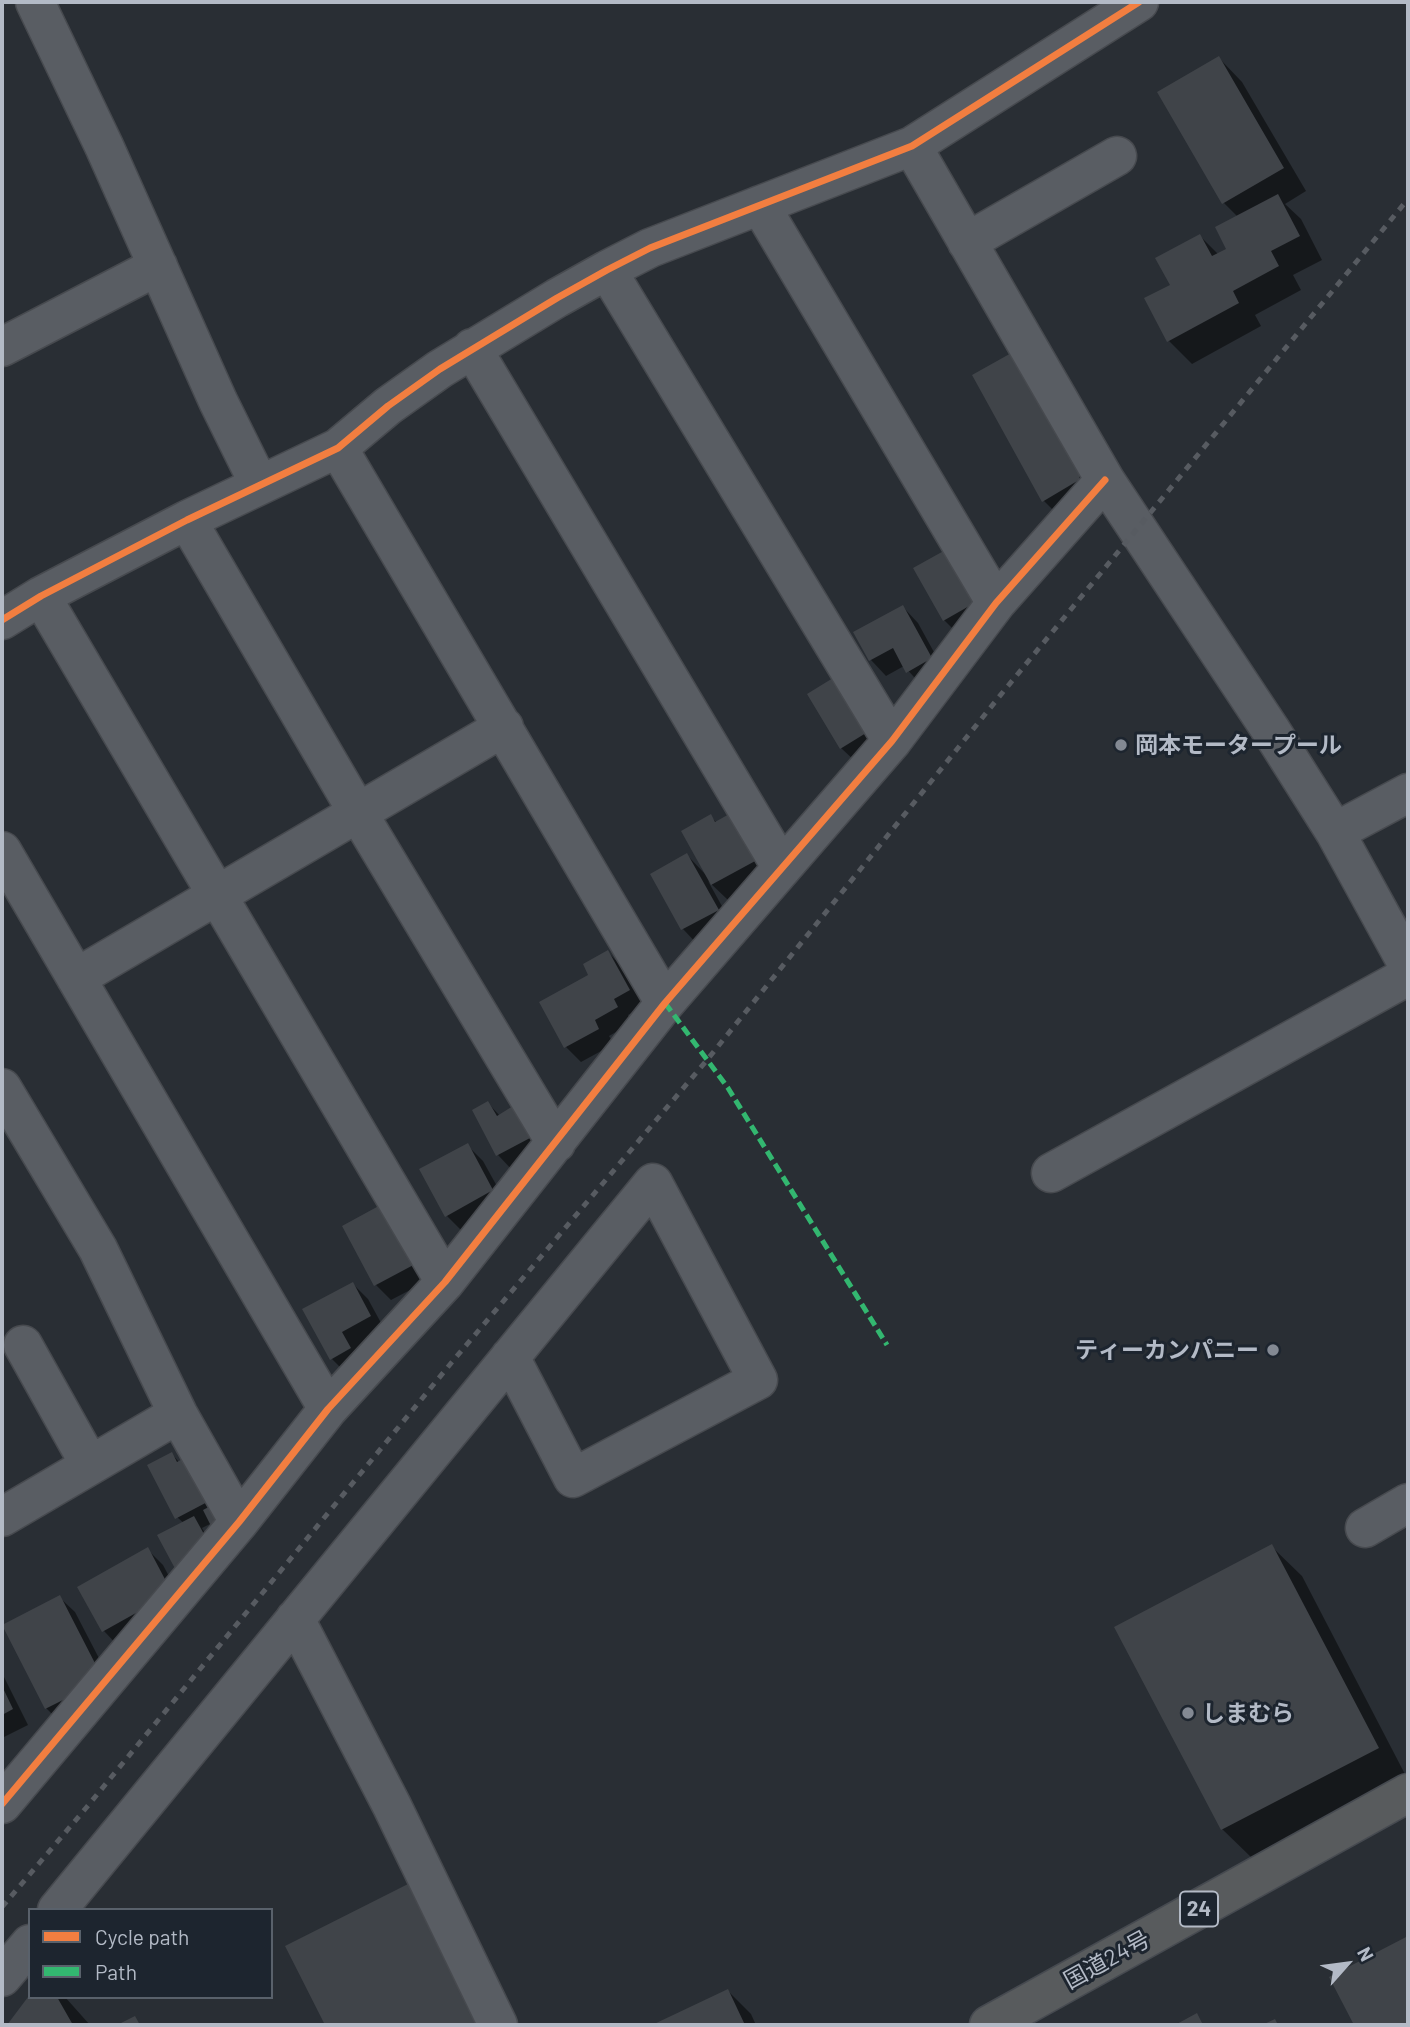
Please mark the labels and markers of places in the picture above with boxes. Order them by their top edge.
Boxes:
place label: 岡本モータープール [1135,731,1342,759]
marker: 岡本モータープール [1113,737,1129,753]
place label: ティーカンパニー [1075,1336,1259,1364]
marker: ティーカンパニー [1265,1342,1281,1358]
place label: しまむら [1202,1699,1294,1727]
marker: しまむら [1180,1705,1196,1721]

